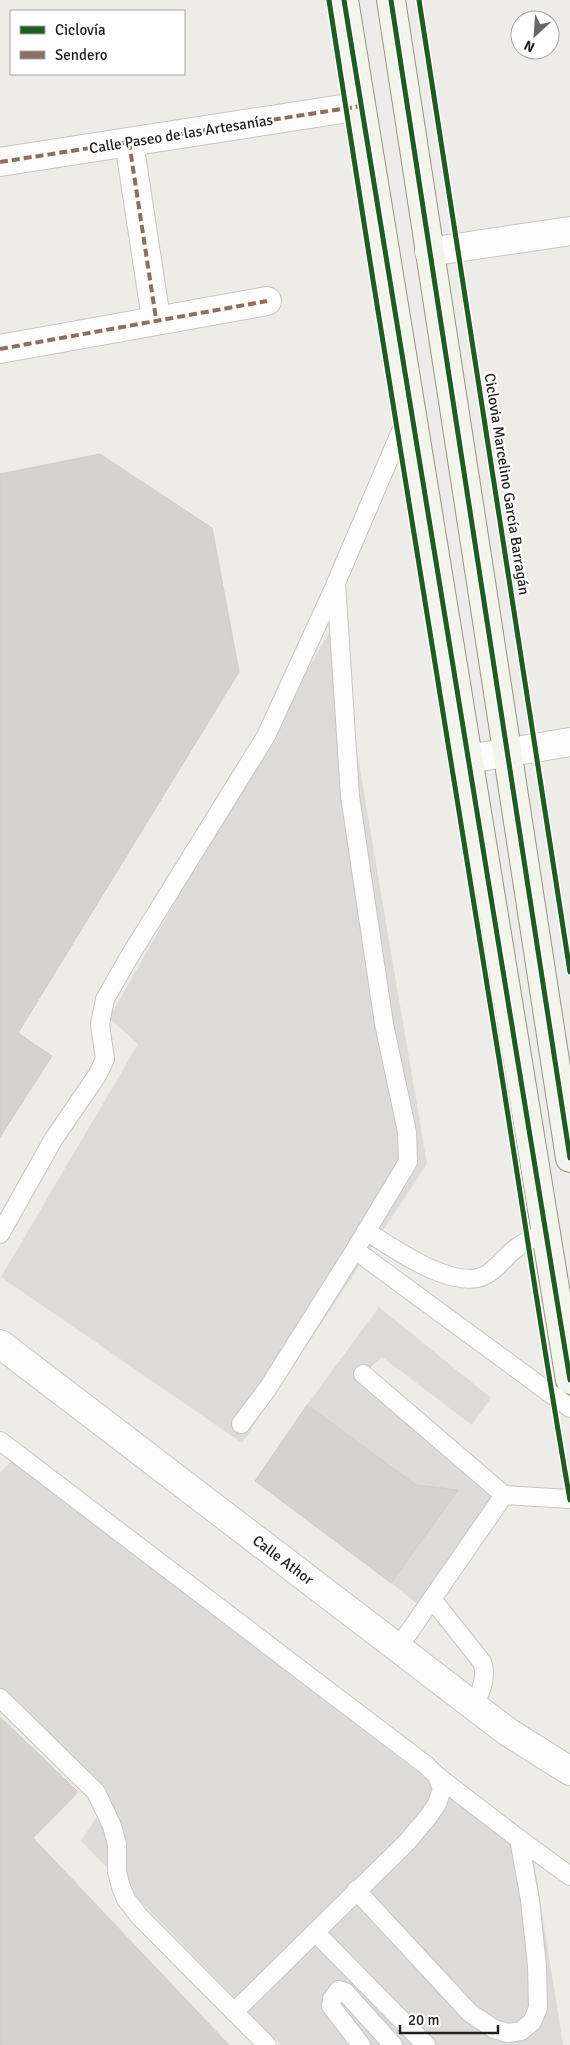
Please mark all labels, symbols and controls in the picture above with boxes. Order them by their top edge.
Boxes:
legend [10,10,185,75]
north arrow [510,10,560,60]
text: Ciclovía [55,21,106,39]
text: N [521,36,538,56]
text: Sendero [55,46,108,64]
street label: Calle Paseo de las Artesanías [88,111,275,157]
street label: Ciclovia Marcelino García Barragán [481,372,533,596]
street label: Calle Athor [249,1531,317,1589]
scale bar [400,2002,498,2034]
text: 20 m [408,2011,439,2029]

